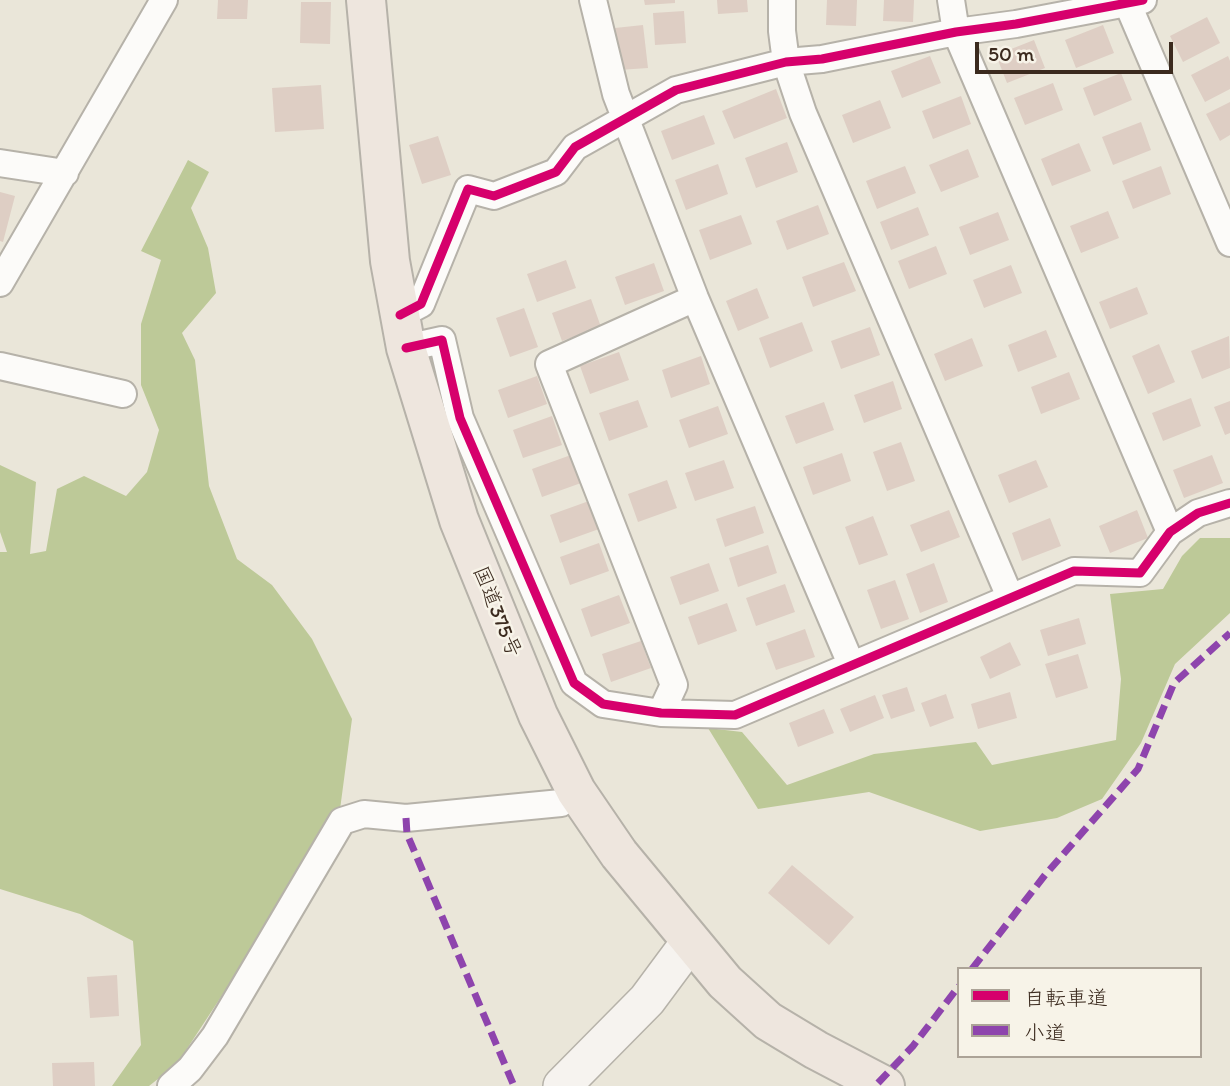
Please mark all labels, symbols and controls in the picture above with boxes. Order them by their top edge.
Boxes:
scale bar [978,28,1176,72]
text: 50 m [988,41,1034,66]
street label: 国道375号 [466,563,526,661]
legend [957,967,1202,1058]
text: 自転車道 [1024,985,1108,1010]
text: 小道 [1024,1020,1066,1045]

